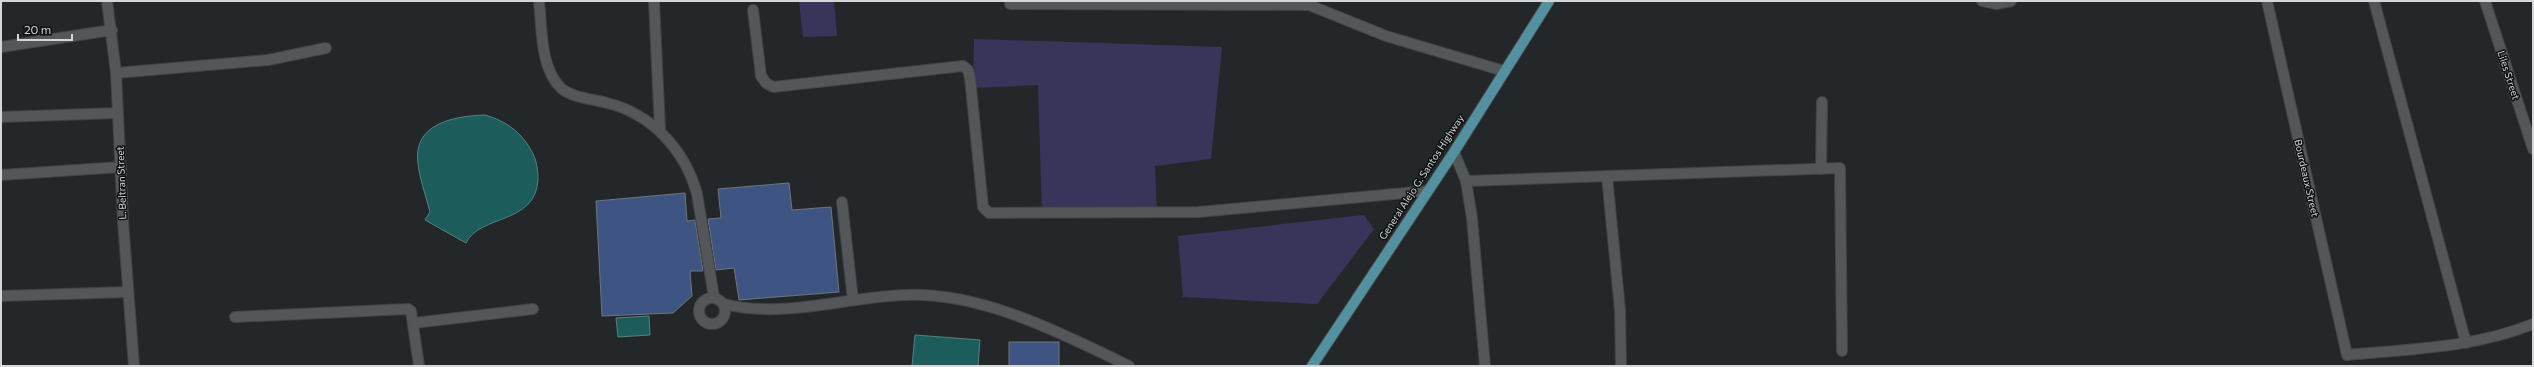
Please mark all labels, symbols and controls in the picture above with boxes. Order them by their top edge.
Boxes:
scale bar [18,16,72,42]
text: 20 m [24,22,51,36]
street label: Liles Street [2495,49,2523,101]
street label: General Alejo G. Santos Highway [1376,112,1466,242]
street label: Bourdeaux Street [2292,138,2322,218]
street label: L. Beltran Street [114,146,128,220]

